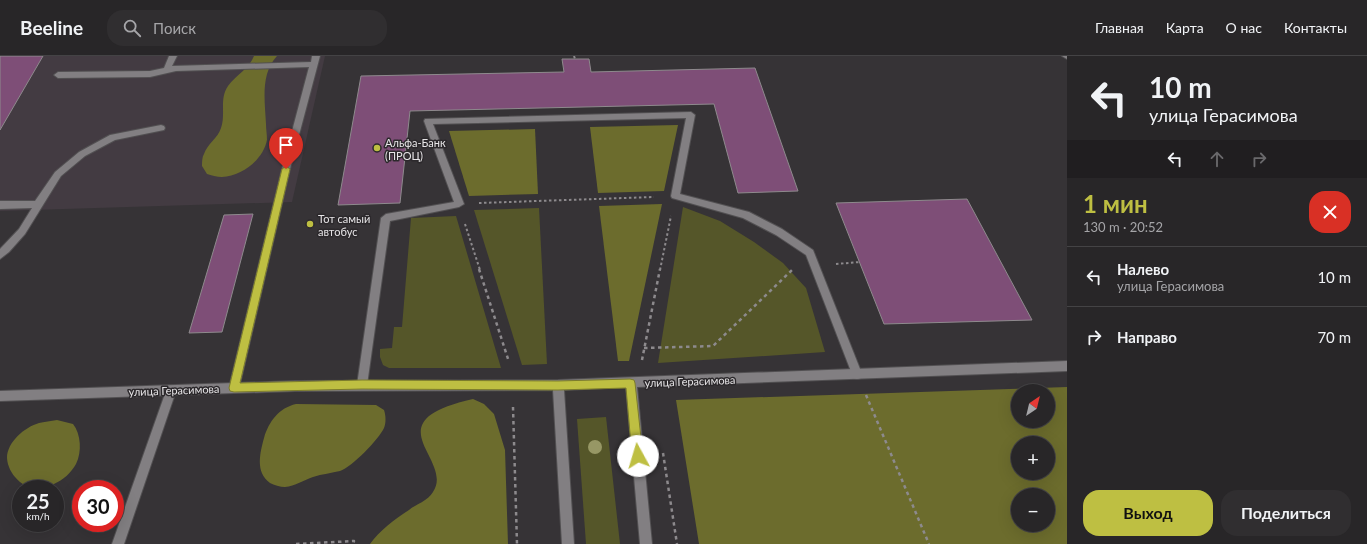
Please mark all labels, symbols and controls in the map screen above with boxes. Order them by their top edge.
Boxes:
search box [107,10,387,46]
text: Beeline [20,16,83,39]
icon: search [121,17,143,39]
text: Поиск [153,19,196,37]
text: Главная [1095,19,1144,36]
text: Карта [1166,19,1204,36]
text: О нас [1226,19,1262,36]
text: Контакты [1284,19,1347,36]
text: 10 m [1149,70,1212,104]
icon: left [1083,72,1135,124]
text: улица Герасимова [1149,104,1298,126]
pin [269,128,303,169]
icon: arrive [275,134,297,156]
place label: Альфа-Банк (ПРОЦ) [385,136,446,162]
marker: Альфа-Банк (ПРОЦ) [372,143,382,153]
icon: left [1164,148,1186,170]
icon: ahead [1206,148,1228,170]
icon: right [1248,148,1270,170]
text: 1 мин [1083,189,1148,218]
button: close [1309,191,1351,233]
place label: Тот самый автобус [318,212,370,238]
marker: Тот самый автобус [305,219,315,229]
text: 130 m · 20:52 [1083,219,1163,235]
text: Налево [1117,260,1169,278]
icon: left [1083,266,1105,288]
text: 10 m [1317,268,1351,286]
text: улица Герасимова [1117,278,1224,294]
icon: right [1083,326,1105,348]
text: Направо [1117,328,1177,346]
text: 70 m [1317,328,1351,346]
street label: улица Герасимова [644,373,736,389]
street label: улица Герасимова [128,382,220,398]
north arrow [1011,384,1055,428]
map controls [1011,384,1055,532]
position arrow [617,435,659,477]
button: + [1011,436,1055,480]
speed limit sign: 30 [72,480,124,532]
button: − [1011,488,1055,532]
text: 25 [26,489,50,513]
button: Выход [1083,490,1213,536]
button: Поделиться [1221,490,1351,536]
text: km/h [26,510,50,522]

